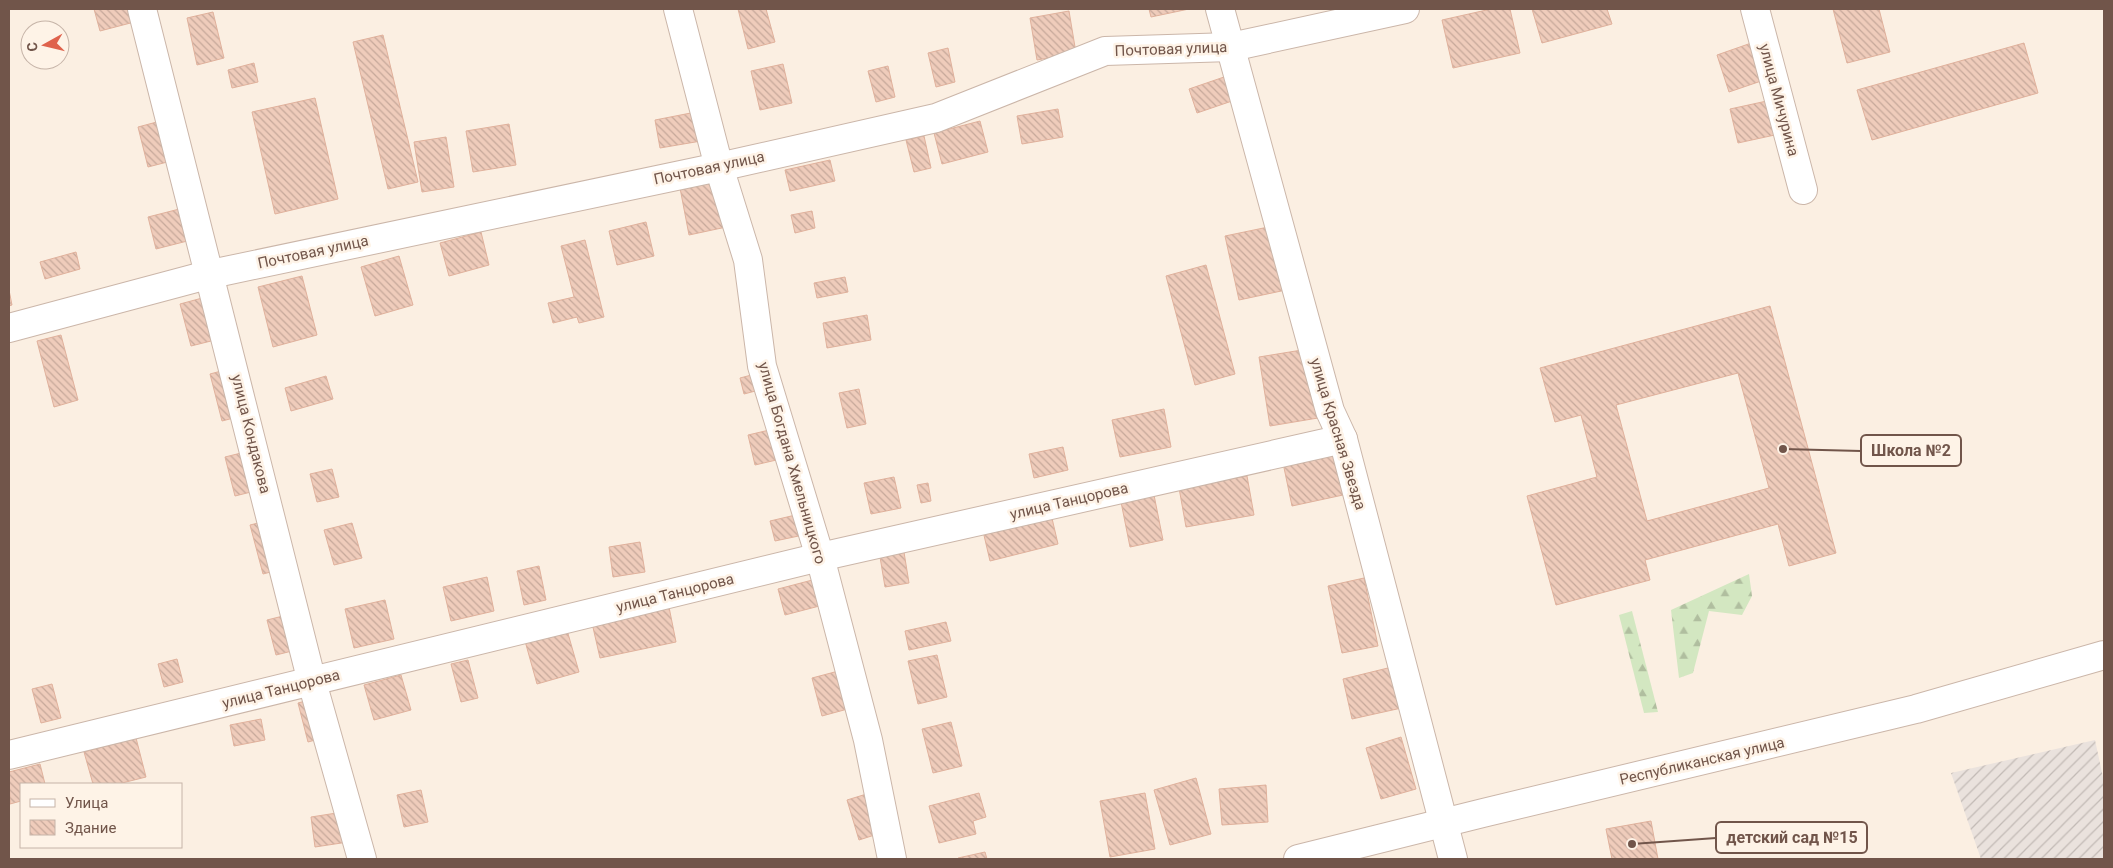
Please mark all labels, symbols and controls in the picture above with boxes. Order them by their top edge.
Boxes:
north arrow [20,20,70,70]
street label: Почтовая улица [1114,38,1228,60]
text: С [24,41,41,52]
street label: улица Мичурина [1755,42,1803,158]
street label: Почтовая улица [652,147,766,189]
street label: Почтовая улица [256,231,370,273]
street label: улица Красная Звезда [1306,356,1370,512]
street label: улица Богдана Хмельницкого [755,360,829,566]
street label: улица Кондакова [228,373,274,495]
callout: Школа №2 [1861,435,1961,466]
text: Школа №2 [1871,441,1951,460]
street label: улица Танцорова [1008,479,1130,523]
street label: улица Танцорова [614,570,736,616]
street label: улица Танцорова [220,666,342,712]
street label: Республиканская улица [1618,733,1786,789]
legend [20,783,182,848]
text: Улица [65,794,108,812]
text: Здание [65,819,116,837]
callout: детский сад №15 [1716,822,1867,853]
text: детский сад №15 [1726,828,1858,847]

